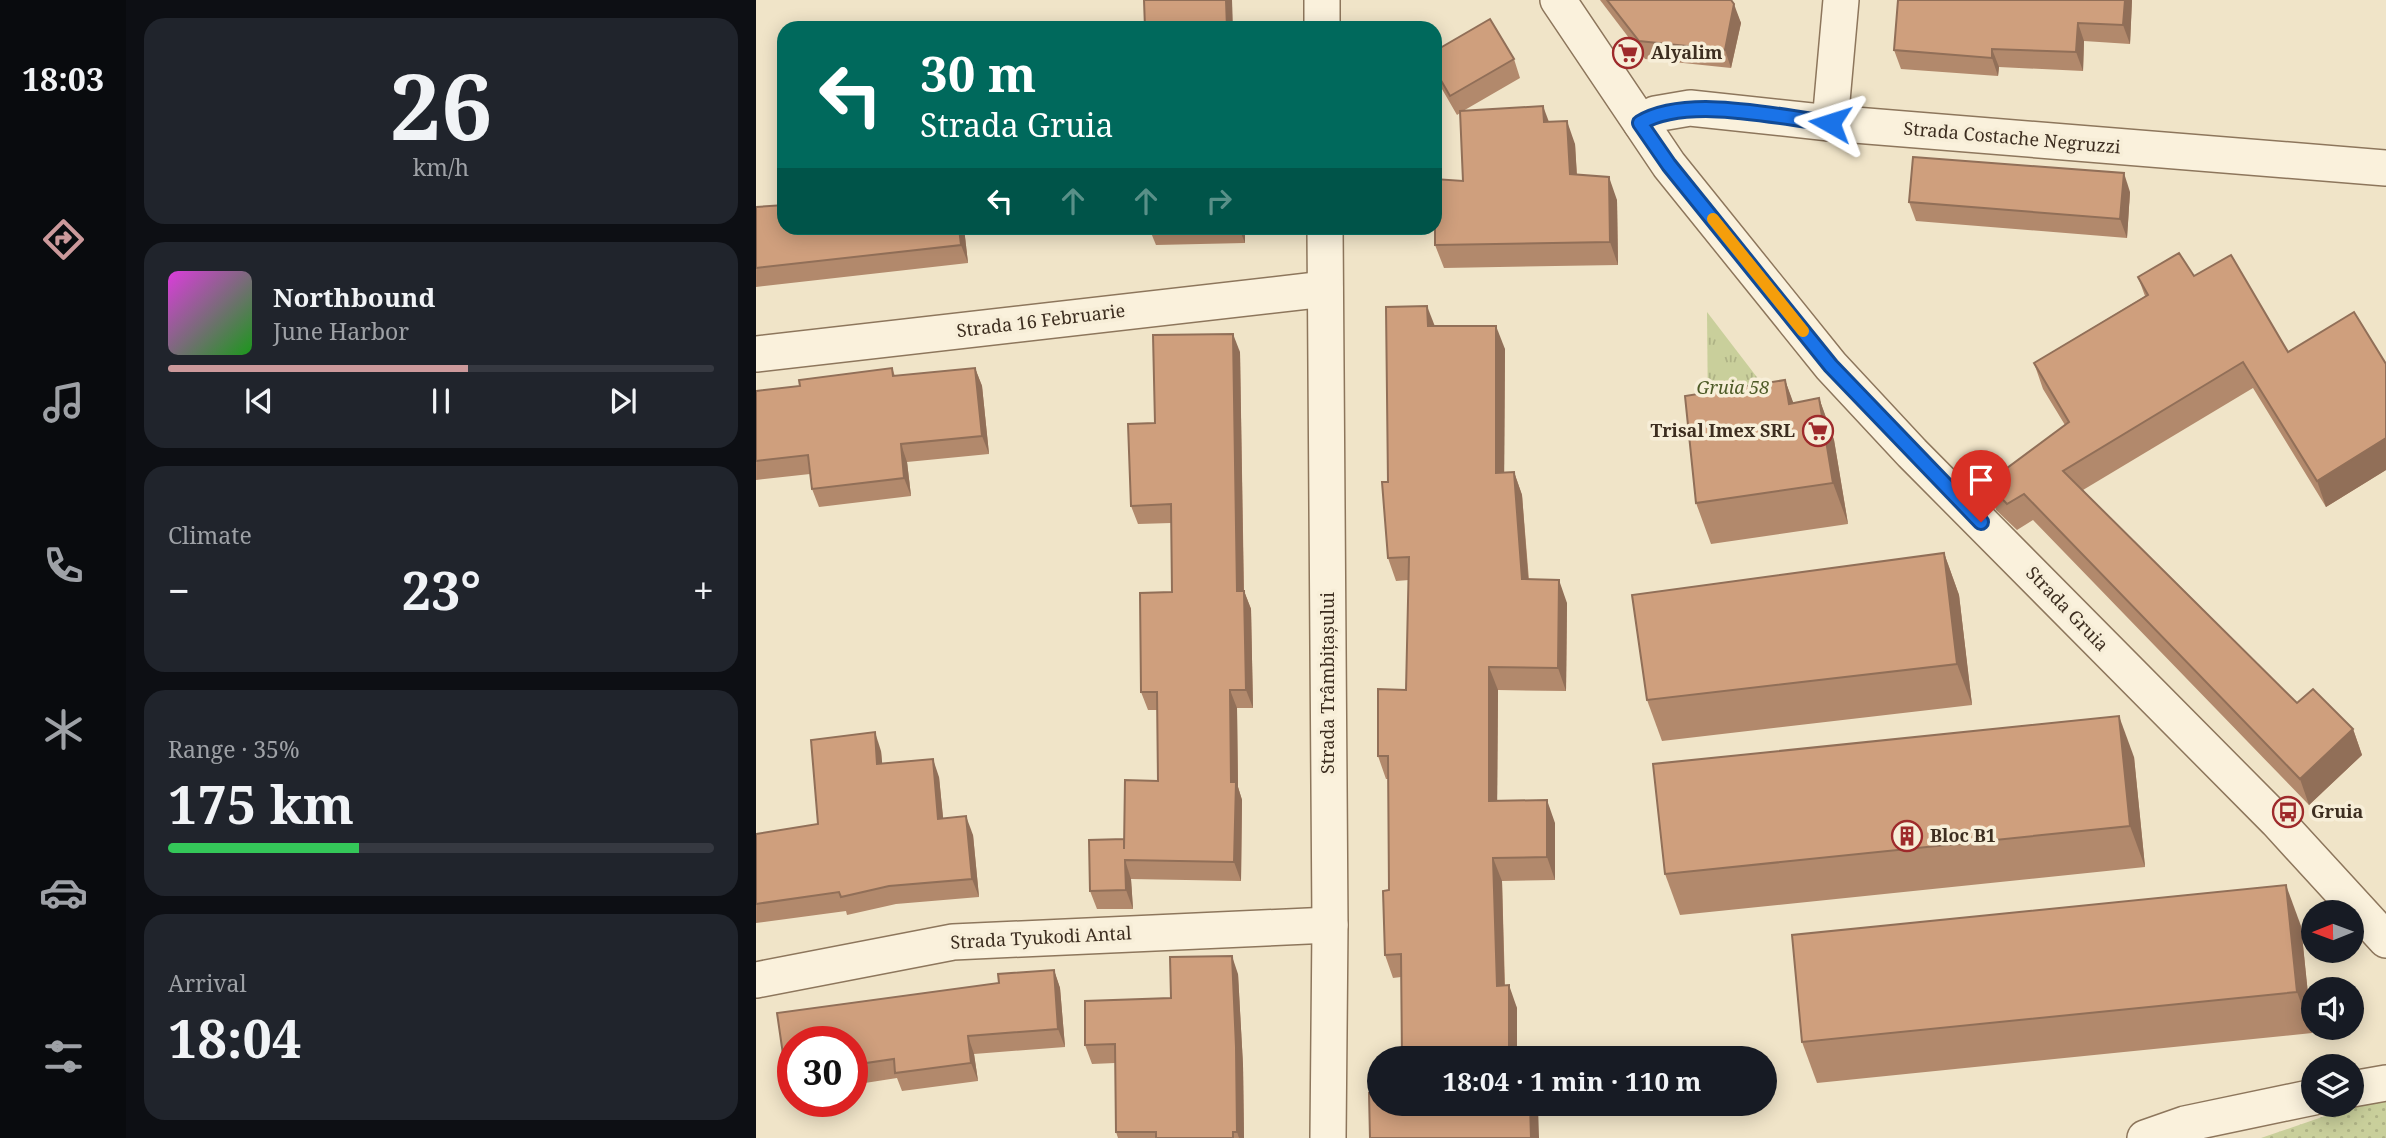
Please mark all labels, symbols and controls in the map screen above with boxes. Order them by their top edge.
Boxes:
supermarket icon: Alyalim [1611,36,1645,70]
text: 30 m [920,40,1036,106]
place label: Alyalim [1651,40,1723,64]
text: 26 [390,43,492,167]
icon: left [805,49,896,140]
text: 18:03 [22,57,104,100]
position arrow [1793,86,1867,160]
text: Strada Gruia [920,103,1114,146]
street label: Strada Costache Negruzzi [1902,116,2122,158]
text: km/h [413,151,469,183]
icon: left [981,182,1019,220]
icon: ahead [1054,182,1092,220]
icon: ahead [1127,182,1165,220]
icon: right [1200,182,1238,220]
icon: directions [39,215,88,264]
text: Northbound [273,279,435,315]
street label: Strada 16 Februarie [955,298,1126,342]
text: June Harbor [273,315,409,347]
park label: Gruia 58 [1697,375,1769,399]
icon: music [39,378,88,427]
icon: previous [240,382,278,420]
icon: pause [422,382,460,420]
icon: next [604,382,642,420]
supermarket icon: Trisal Imex SRL [1801,414,1835,448]
place label: Trisal Imex SRL [1650,418,1795,442]
pin [1951,450,2011,522]
icon: arrive [1962,461,2000,499]
text: Climate [168,519,252,551]
icon: phone [39,541,88,590]
text: 23° [402,554,481,625]
street label: Strada Gruia [2021,561,2114,656]
text: − [168,564,190,616]
text: + [693,564,714,616]
street label: Strada Trâmbițașului [1315,592,1339,774]
icon: climate [39,705,88,754]
text: Range · 35% [168,733,300,765]
text: 175 km [168,768,354,839]
bus stop icon: Gruia [2271,795,2305,829]
place label: Gruia [2311,799,2364,823]
building icon: Bloc B1 [1890,819,1924,853]
place label: Bloc B1 [1930,823,1996,847]
icon: car [39,868,88,917]
north arrow [2301,900,2364,962]
map controls [2301,900,2364,1117]
street label: Strada Tyukodi Antal [950,920,1133,954]
text: Arrival [168,967,247,999]
button: sound [2301,977,2364,1040]
text: 18:04 [168,1002,301,1073]
speed limit sign: 30 [777,1026,868,1117]
icon: filters [39,1032,88,1081]
button: layers [2301,1054,2364,1117]
text: 18:04 · 1 min · 110 m [1442,1063,1702,1099]

